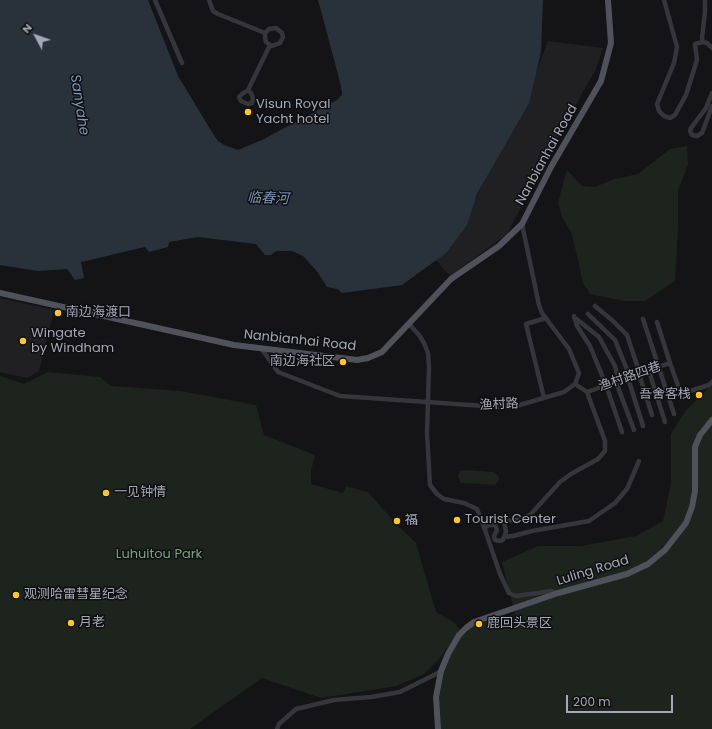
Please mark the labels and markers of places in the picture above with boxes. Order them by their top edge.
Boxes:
place label: Visun Royal Yacht hotel [256,97,330,128]
marker: Visun Royal Yacht hotel [243,107,253,117]
place label: 南边海渡口 [66,305,131,321]
marker: 南边海渡口 [53,308,63,318]
place label: Wingate by Windham [31,326,114,357]
marker: Wingate by Windham [18,336,28,346]
place label: 南边海社区 [270,354,335,370]
marker: 南边海社区 [338,357,348,367]
place label: 吾舍客栈 [639,387,691,403]
marker: 吾舍客栈 [694,390,704,400]
place label: 一见钟情 [114,485,166,501]
marker: 一见钟情 [101,488,111,498]
place label: Tourist Center [465,512,556,528]
place label: 福 [405,513,418,529]
marker: Tourist Center [452,515,462,525]
marker: 福 [392,516,402,526]
place label: 观测哈雷彗星纪念 [24,587,128,603]
marker: 观测哈雷彗星纪念 [11,590,21,600]
place label: 月老 [79,615,105,631]
place label: 鹿回头景区 [487,616,552,632]
marker: 月老 [66,618,76,628]
marker: 鹿回头景区 [474,619,484,629]

